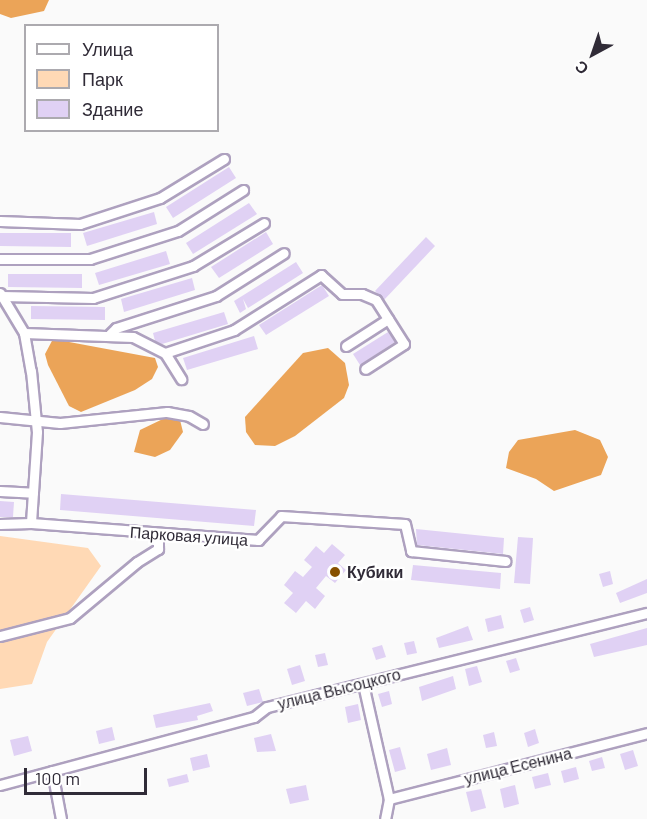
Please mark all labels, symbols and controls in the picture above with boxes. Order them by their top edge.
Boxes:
legend [24,24,219,132]
north arrow [563,24,623,84]
text: Улица [82,38,133,60]
text: С [571,57,592,79]
text: Парк [82,68,123,90]
text: Здание [82,98,143,120]
street label: Парковая улица [129,522,249,550]
place label: Кубики [347,562,403,582]
marker: Кубики [328,565,342,579]
street label: улица Высоцкого [276,664,402,714]
street label: улица Есенина [462,743,574,789]
scale bar [27,756,150,794]
text: 100 m [35,767,80,789]

